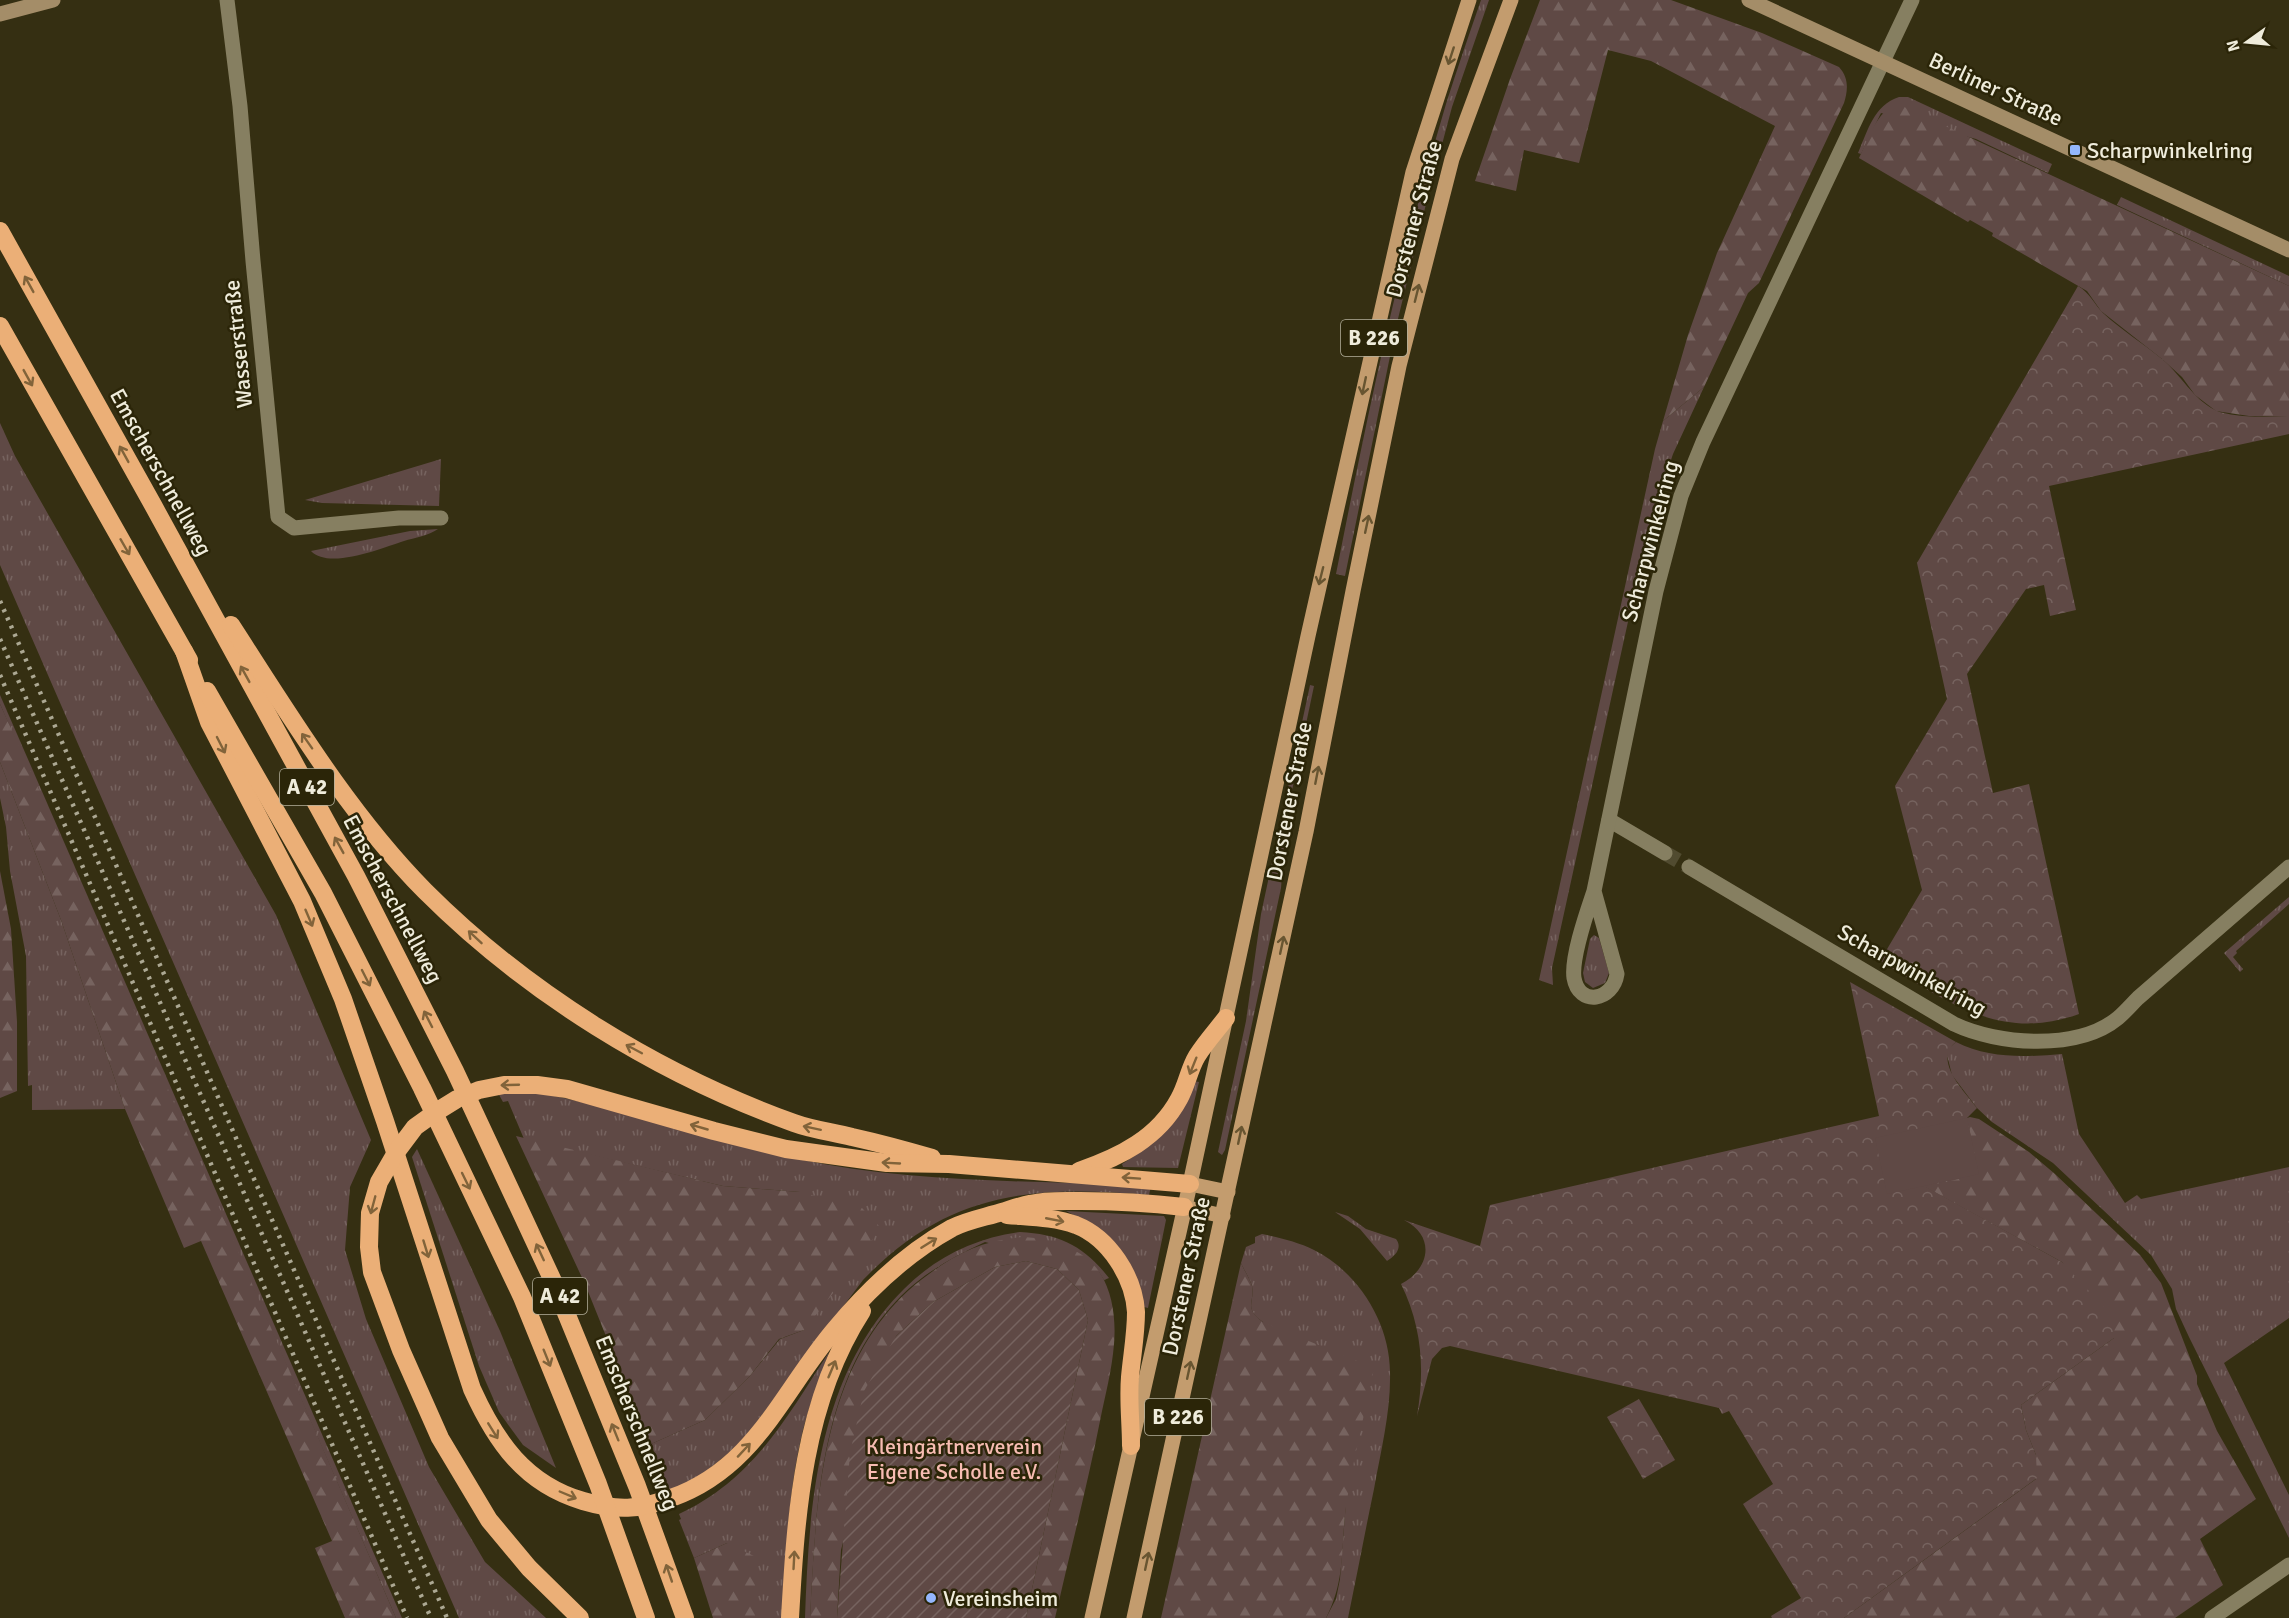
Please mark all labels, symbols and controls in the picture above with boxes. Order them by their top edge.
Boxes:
north arrow [2217,12,2277,72]
text: N [2222,38,2245,54]
one-way arrow [1444,46,1455,65]
street label: Berliner Straße [1925,46,2067,132]
street label: Dorstener Straße [1380,137,1448,301]
place label: Scharpwinkelring [2087,137,2253,164]
marker: Scharpwinkelring [2068,143,2082,157]
one-way arrow [23,276,34,294]
street label: Wasserstraße [218,279,258,409]
one-way arrow [1411,284,1423,303]
road number: B 226 [1341,320,1407,356]
one-way arrow [23,368,34,386]
one-way arrow [1357,376,1369,395]
street label: Emscherschnellweg [104,384,218,560]
one-way arrow [118,446,130,463]
street label: Scharpwinkelring [1616,457,1684,625]
one-way arrow [1361,515,1373,534]
one-way arrow [119,538,131,555]
one-way arrow [1315,567,1327,586]
one-way arrow [239,666,251,683]
street label: Dorstener Straße [1260,719,1318,883]
one-way arrow [301,734,313,750]
one-way arrow [215,735,227,753]
one-way arrow [1312,766,1323,785]
road number: A 42 [280,769,334,805]
street label: Emscherschnellweg [337,810,449,988]
one-way arrow [333,837,344,855]
one-way arrow [304,909,315,927]
street label: Scharpwinkelring [1833,918,1991,1022]
one-way arrow [467,930,482,944]
one-way arrow [1276,936,1288,955]
one-way arrow [360,968,372,986]
one-way arrow [422,1010,434,1028]
one-way arrow [625,1043,643,1054]
one-way arrow [1187,1057,1198,1075]
one-way arrow [501,1080,521,1091]
one-way arrow [690,1121,709,1132]
one-way arrow [802,1121,821,1133]
one-way arrow [1235,1126,1246,1146]
one-way arrow [881,1157,901,1168]
one-way arrow [461,1171,473,1189]
one-way arrow [1122,1172,1142,1183]
street label: Dorstener Straße [1156,1194,1216,1358]
one-way arrow [367,1195,378,1214]
one-way arrow [1044,1215,1064,1226]
one-way arrow [920,1237,937,1249]
one-way arrow [421,1239,432,1258]
one-way arrow [533,1243,545,1261]
road number: A 42 [533,1278,587,1314]
street label: Emscherschnellweg [589,1331,685,1515]
one-way arrow [542,1348,553,1367]
one-way arrow [827,1361,838,1379]
one-way arrow [1183,1361,1195,1380]
road number: B 226 [1145,1399,1211,1435]
one-way arrow [488,1422,500,1439]
one-way arrow [609,1423,620,1442]
park label: Kleingärtnerverein Eigene Scholle e.V. [866,1433,1042,1485]
one-way arrow [736,1443,751,1458]
one-way arrow [558,1490,576,1501]
one-way arrow [788,1550,799,1570]
one-way arrow [1142,1552,1153,1571]
one-way arrow [663,1564,674,1583]
place label: Vereinsheim [943,1585,1058,1612]
marker: Vereinsheim [924,1591,938,1605]

